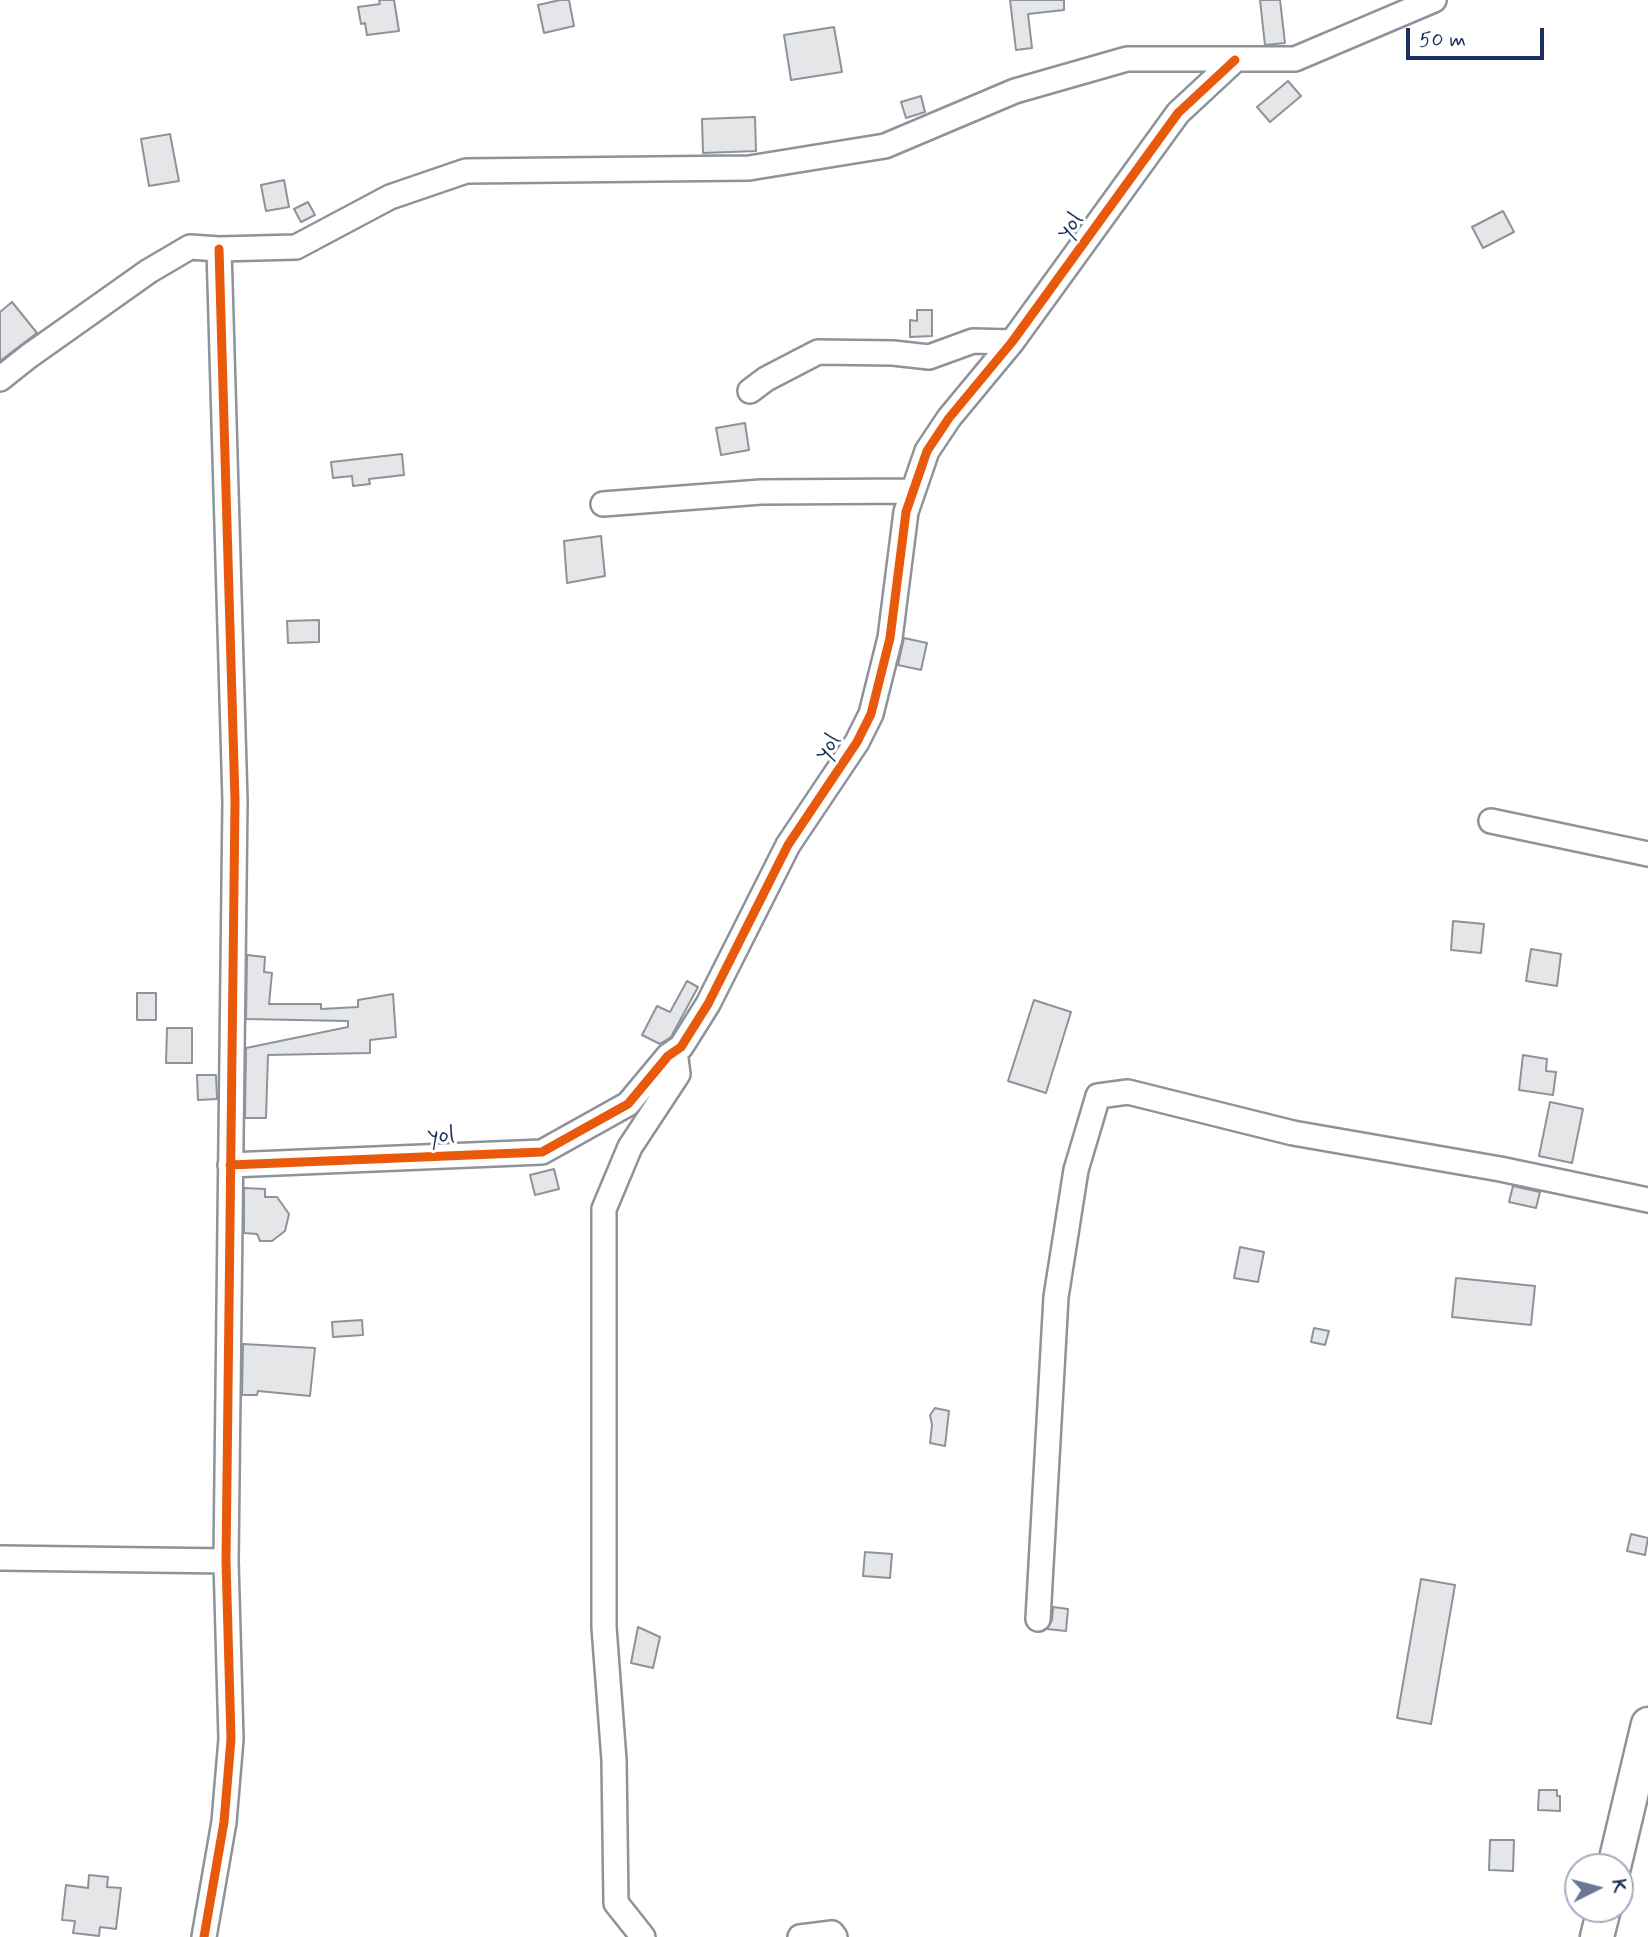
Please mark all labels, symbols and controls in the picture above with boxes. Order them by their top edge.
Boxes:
scale bar [1410,14,1548,58]
text: 50 m [1419,26,1466,54]
street label: yol [1051,207,1091,247]
street label: yol [809,729,849,767]
street label: yol [427,1122,455,1152]
north arrow [1564,1853,1634,1923]
text: K [1605,1878,1632,1894]

